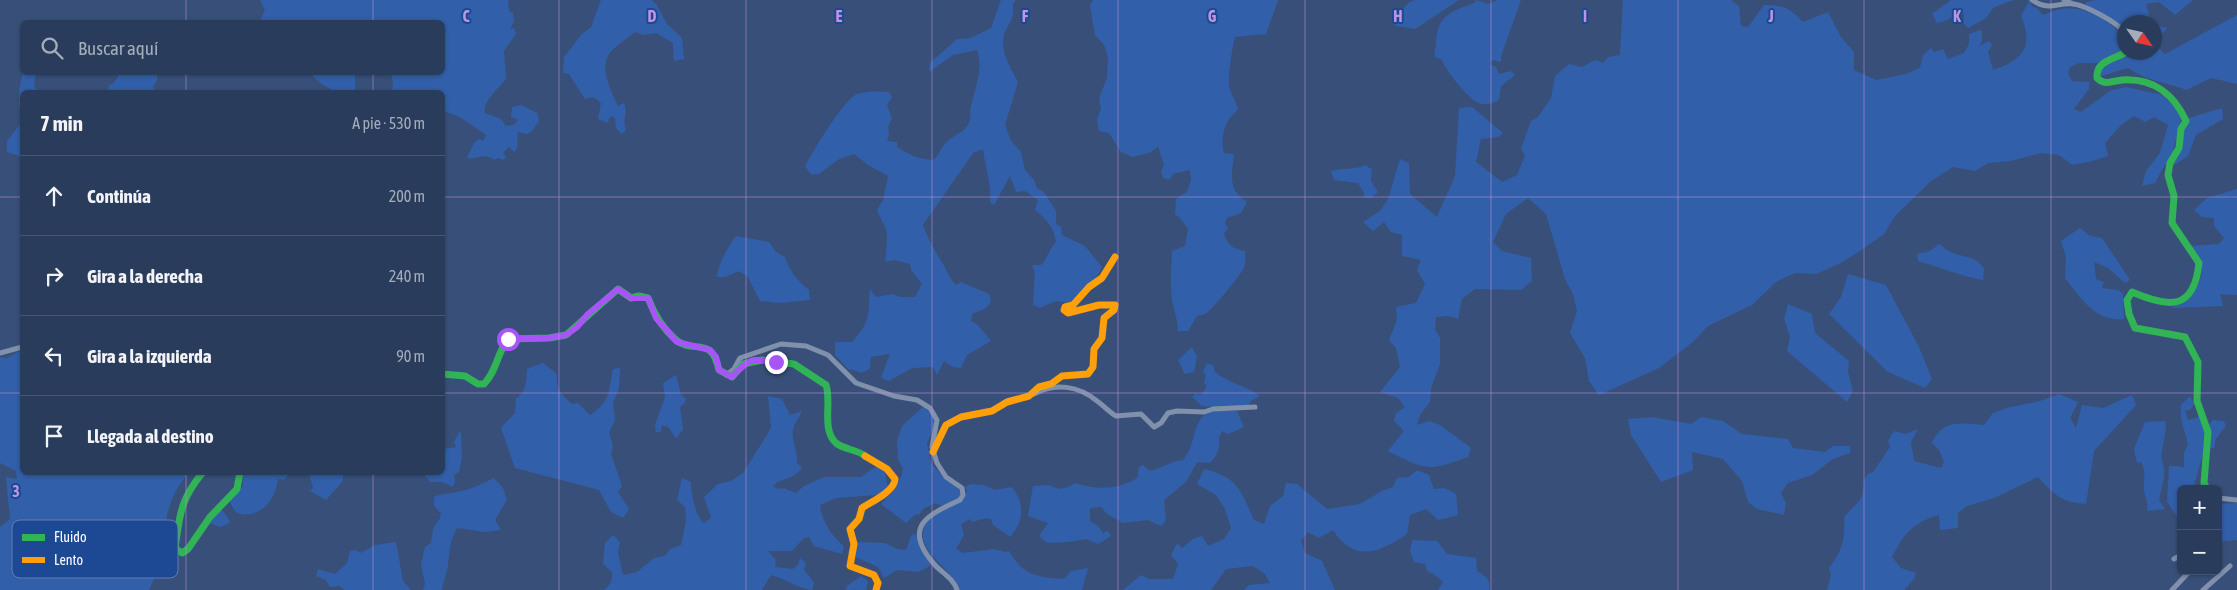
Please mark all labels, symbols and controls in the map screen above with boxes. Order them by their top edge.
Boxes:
text: C [462,7,470,25]
text: D [648,7,657,25]
text: E [836,7,843,25]
text: F [1022,7,1029,25]
text: G [1208,7,1217,25]
text: H [1393,7,1403,25]
text: I [1583,7,1587,25]
text: J [1767,7,1774,25]
text: K [1953,7,1961,25]
north arrow [2117,15,2162,60]
search box [20,20,445,75]
icon: search [38,34,66,62]
text: Buscar aquí [78,37,158,59]
text: 7 min [40,111,83,135]
text: A pie · 530 m [352,114,425,132]
icon: ahead [40,182,68,210]
text: Continúa [87,185,151,207]
text: 200 m [389,187,425,205]
icon: right [40,262,68,290]
text: Gira a la derecha [87,265,203,287]
text: 240 m [389,267,425,285]
route start [497,328,520,351]
icon: left [40,342,68,370]
text: Gira a la izquierda [87,345,212,367]
text: 90 m [396,347,425,365]
route end [765,351,788,374]
icon: arrive [40,422,68,450]
text: Llegada al destino [87,425,214,447]
text: 3 [12,482,20,500]
map controls [2177,485,2222,575]
button: + [2177,485,2222,530]
legend [12,520,178,578]
text: Fluido [54,529,87,545]
button: − [2177,530,2222,575]
text: Lento [54,552,83,568]

